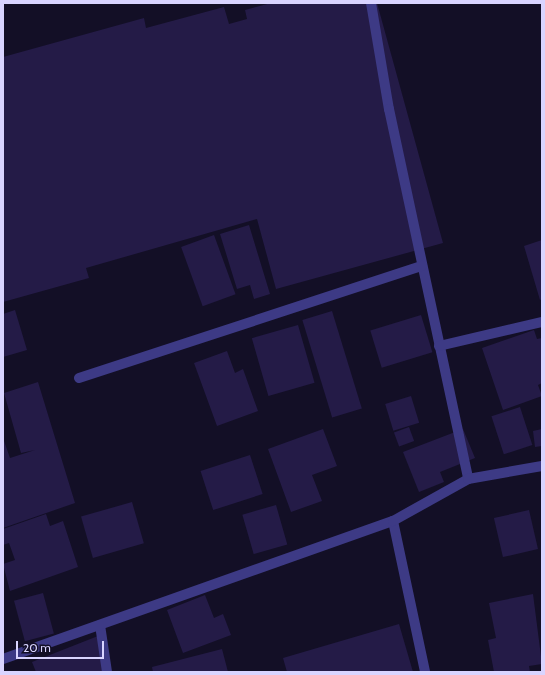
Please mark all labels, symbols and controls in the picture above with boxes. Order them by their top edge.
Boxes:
scale bar [18,633,106,659]
text: 20 m [23,640,51,655]

